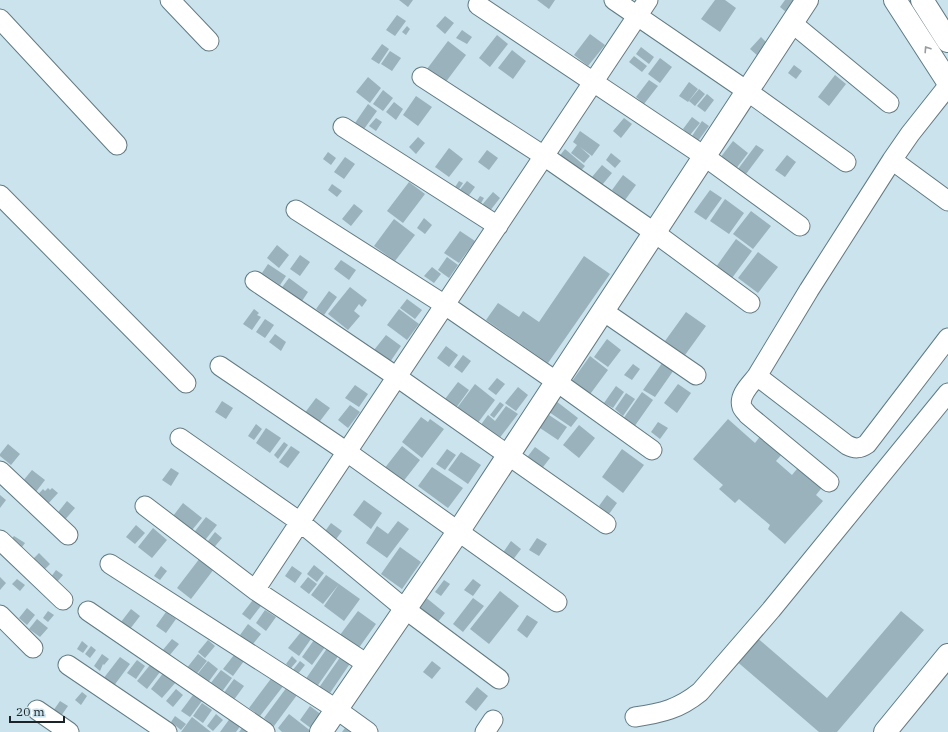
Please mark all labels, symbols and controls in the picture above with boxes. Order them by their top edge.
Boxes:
one-way arrow [924,46,932,53]
scale bar [10,698,64,724]
text: 20 m [16,704,45,719]

